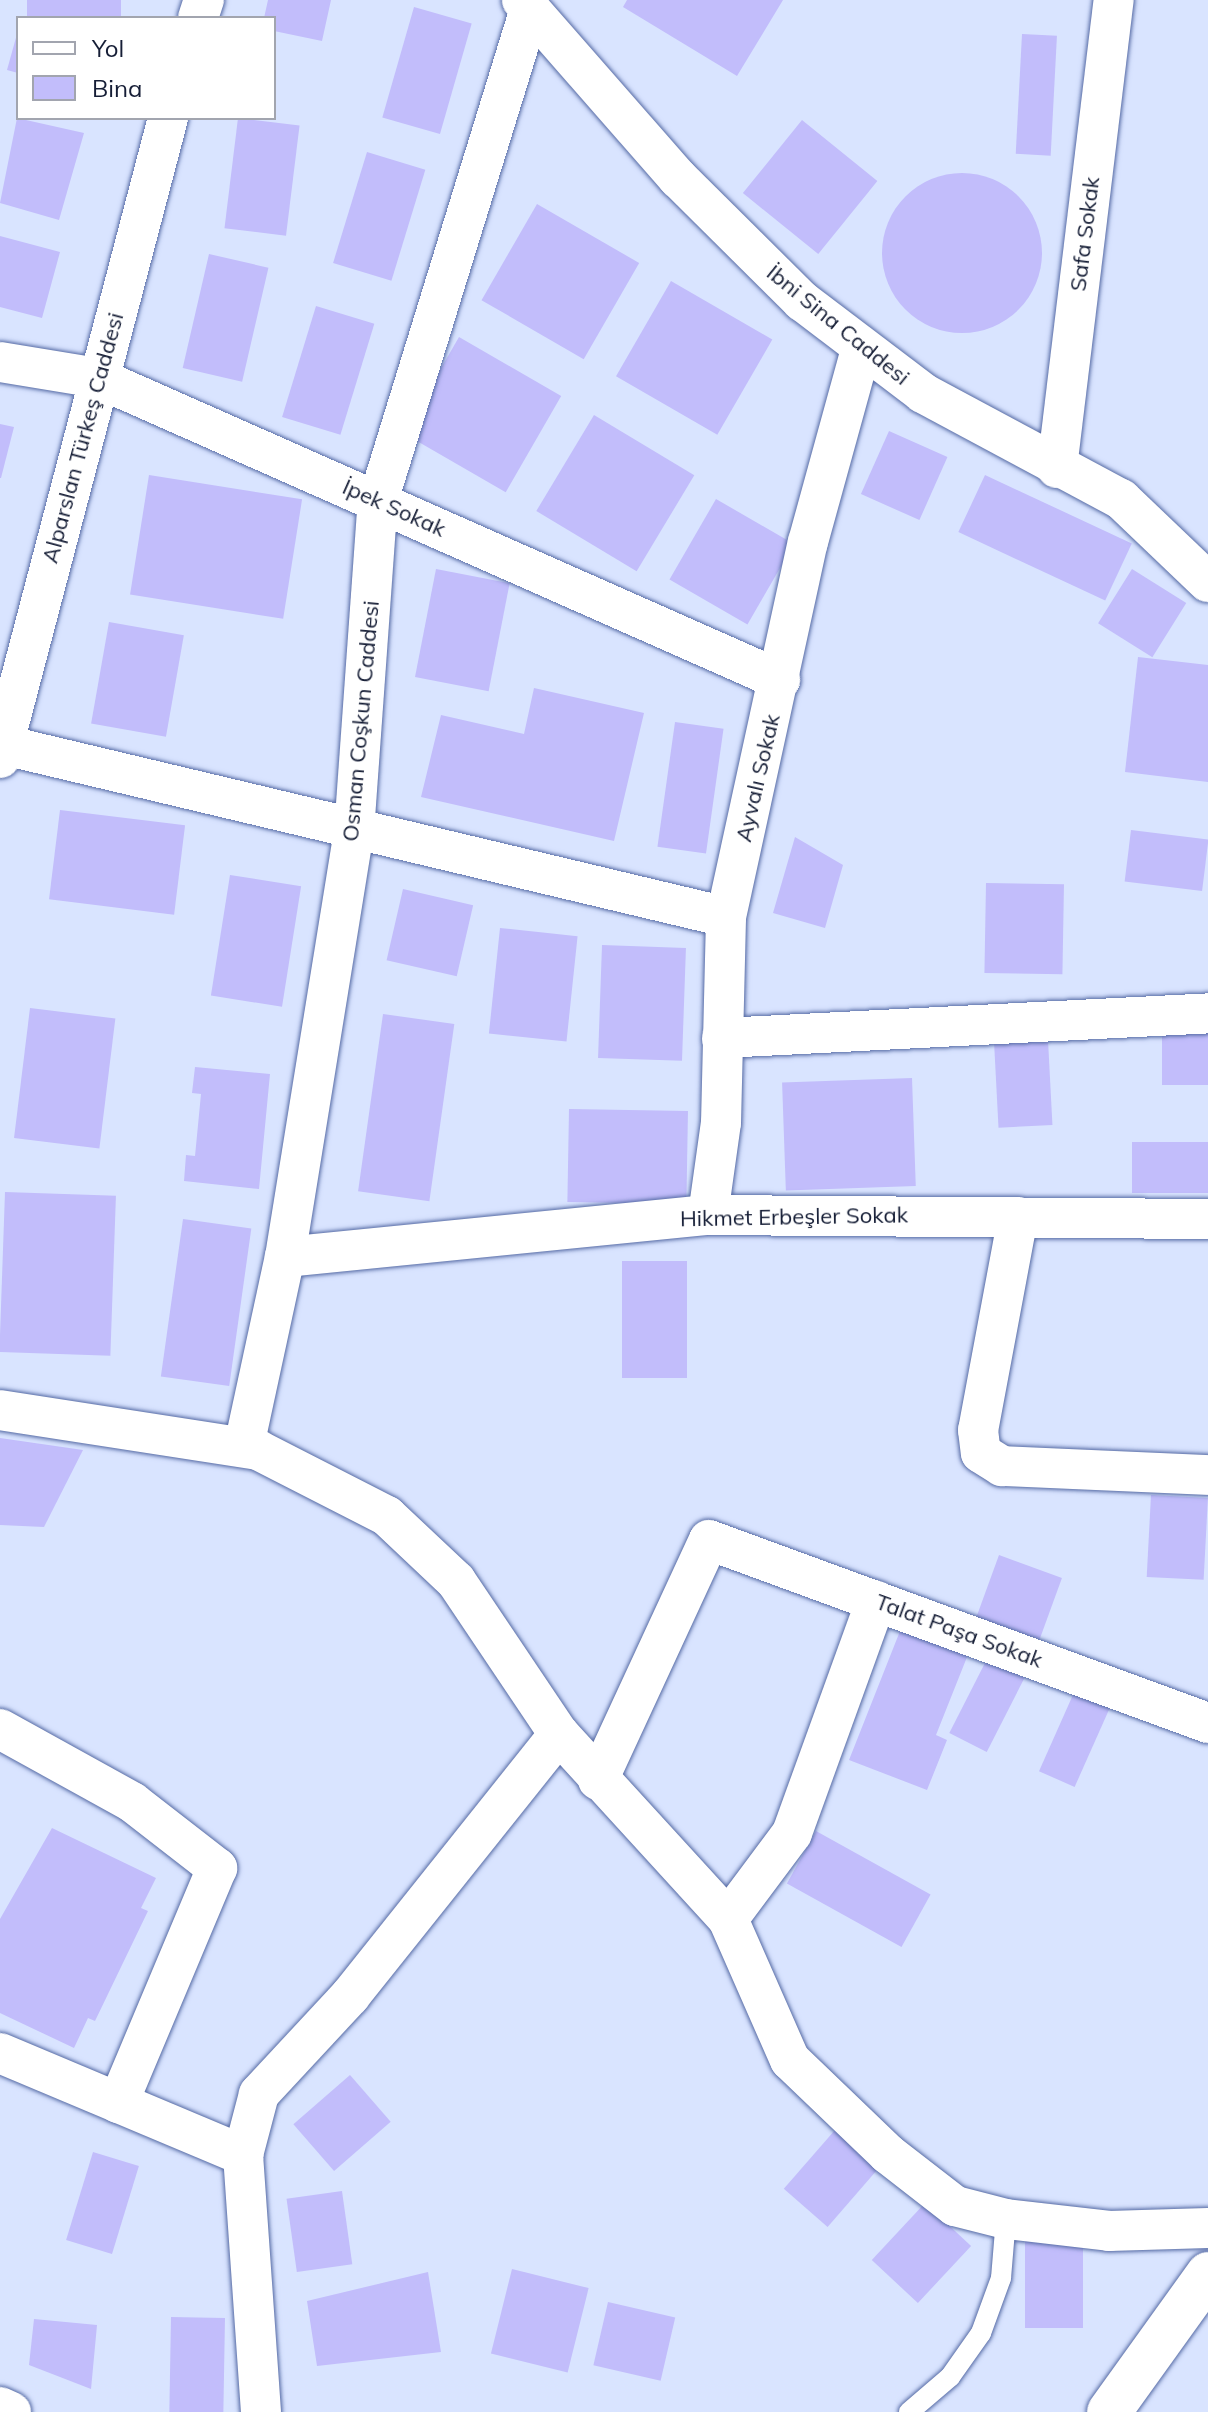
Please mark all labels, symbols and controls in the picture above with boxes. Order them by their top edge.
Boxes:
legend [16,16,276,120]
text: Yol [92,33,124,63]
text: Bina [92,73,143,103]
street label: Safa Sokak [1065,175,1105,293]
street label: İbni Sina Caddesi [761,259,915,391]
street label: Alparslan Türkeş Caddesi [37,310,129,566]
street label: İpek Sokak [338,474,450,542]
street label: Osman Coşkun Caddesi [337,599,385,843]
street label: Ayvalı Sokak [730,711,786,845]
street label: Hikmet Erbeşler Sokak [680,1202,908,1232]
street label: Talat Paşa Sokak [872,1589,1046,1673]

